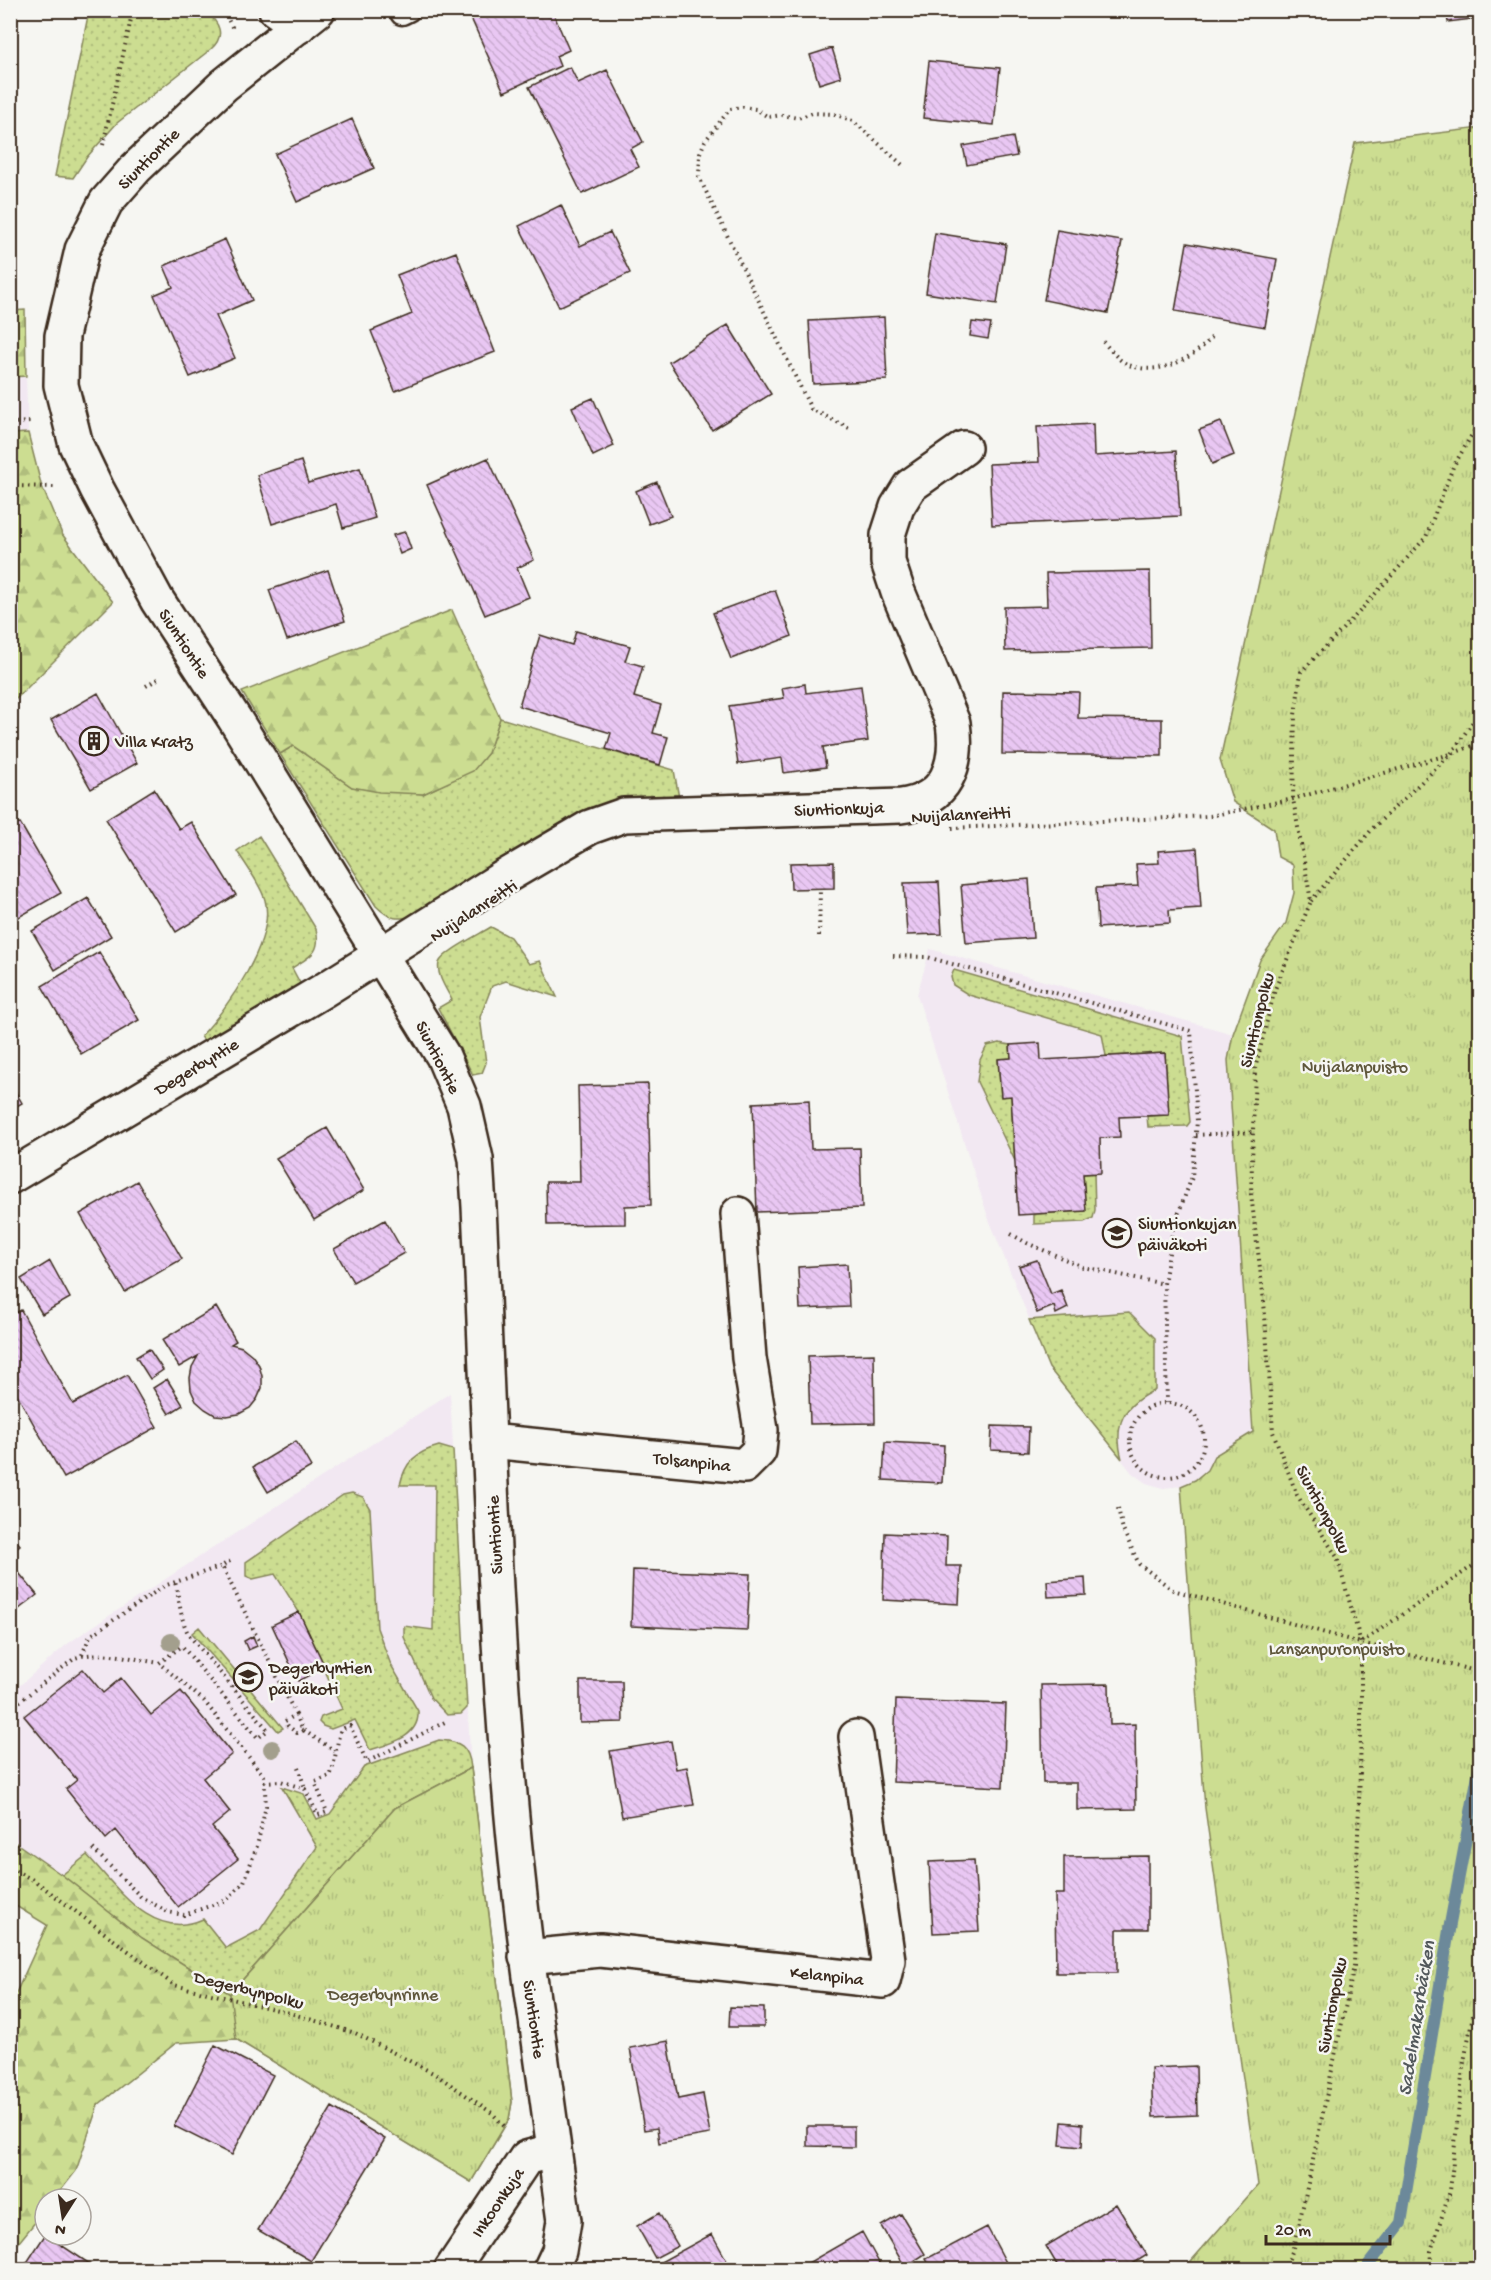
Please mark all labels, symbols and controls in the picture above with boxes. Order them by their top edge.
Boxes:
street label: Siuntiontie [114,124,186,195]
street label: Siuntiontie [153,606,214,684]
building icon: Villa Kratz [78,725,110,757]
place label: Villa Kratz [114,733,194,754]
street label: Siuntionkuja [794,798,885,823]
street label: Nuijalanreitti [911,803,1012,830]
street label: Nuijalanreitti [427,876,522,948]
street label: Siuntionpolku [1237,970,1280,1070]
street label: Siuntiontie [409,1018,464,1099]
street label: Degerbyntie [151,1034,244,1102]
park label: Nuijalanpuisto [1302,1058,1408,1079]
place label: Siuntionkujan päiväkoti [1137,1215,1237,1257]
school or university icon: Siuntionkujan päiväkoti [1101,1217,1133,1249]
street label: Tolsanpiha [651,1449,733,1478]
street label: Siuntionpolku [1290,1462,1354,1558]
street label: Siuntiontie [484,1494,509,1575]
park label: Lansanpuronpuisto [1269,1640,1405,1661]
place label: Degerbyntien päiväkoti [268,1659,372,1701]
school or university icon: Degerbyntien päiväkoti [232,1661,264,1693]
water label: Sadelmakarbäcken [1395,1939,1442,2098]
street label: Siuntionpolku [1314,1955,1353,2055]
street label: Kelanpiha [789,1963,866,1992]
street label: Degerbynpolku [190,1967,306,2015]
street label: Siuntiontie [517,1979,549,2061]
park label: Degerbynrinne [327,1986,439,2007]
street label: Inkoonkuja [468,2164,531,2242]
north arrow [33,2187,93,2247]
scale bar [1266,2208,1390,2246]
text: N [53,2218,68,2239]
text: 20 m [1275,2221,1311,2242]

